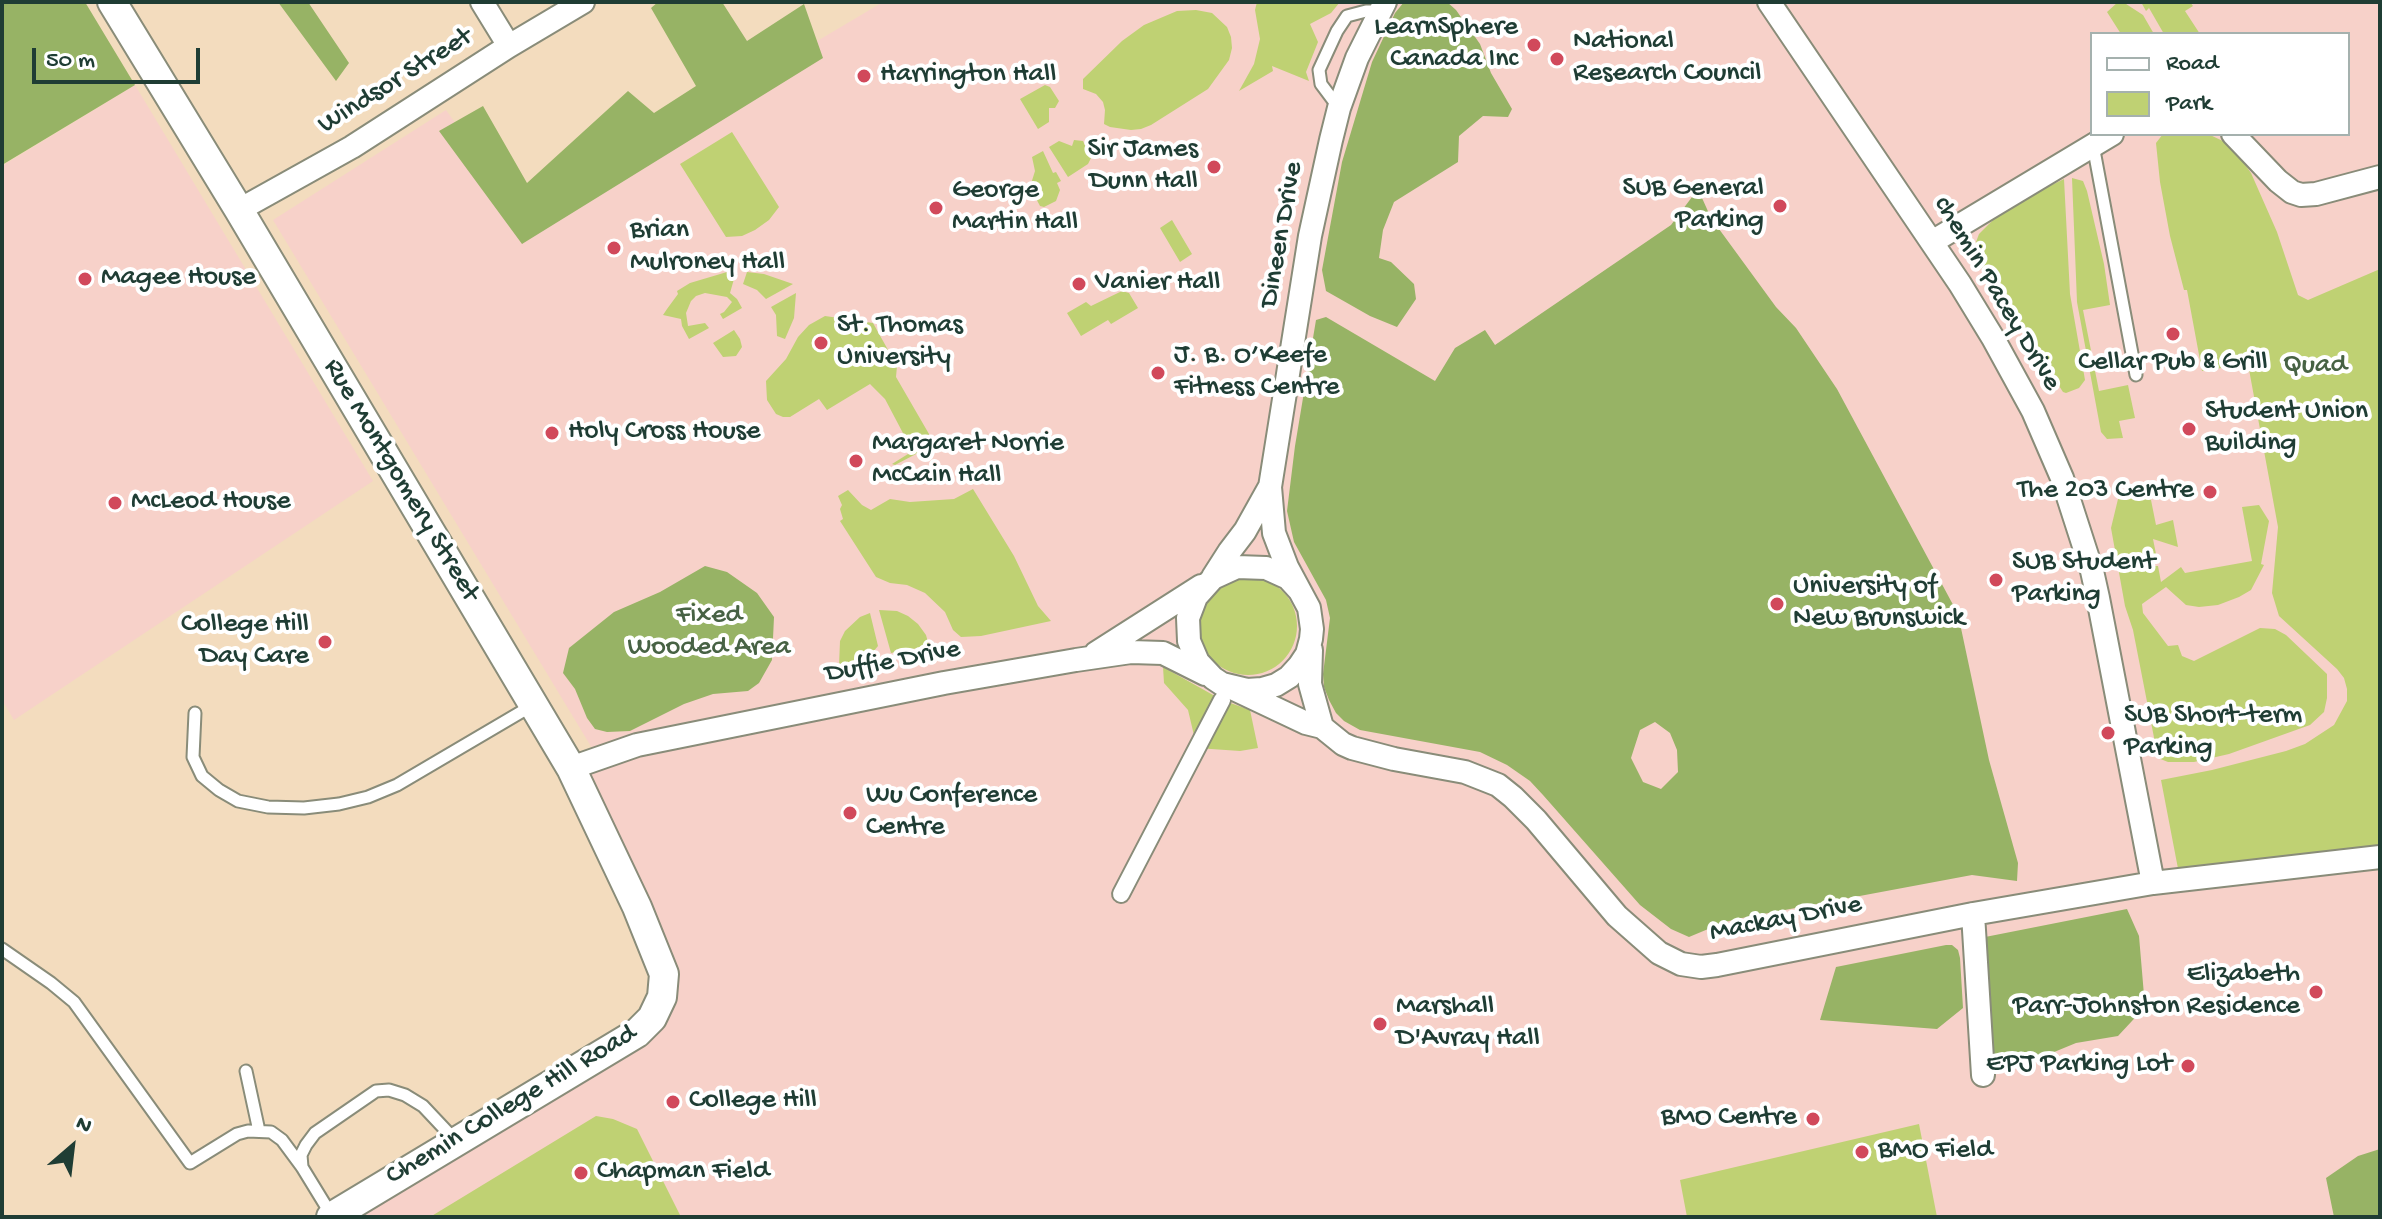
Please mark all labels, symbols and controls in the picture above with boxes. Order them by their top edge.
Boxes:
place label: LearnSphere Canada Inc [1374,12,1518,78]
street label: Windsor Street [313,21,479,143]
place label: National Research Council [1573,26,1761,92]
scale bar [36,32,204,82]
legend [2090,32,2350,136]
marker: LearnSphere Canada Inc [1525,36,1543,54]
text: 50 m [46,47,95,76]
marker: National Research Council [1548,50,1566,68]
text: Road [2166,50,2218,79]
place label: Harrington Hall [880,59,1056,93]
marker: Harrington Hall [855,67,873,85]
text: Park [2166,90,2212,119]
place label: Sir James Dunn Hall [1087,134,1198,200]
marker: Sir James Dunn Hall [1205,158,1223,176]
street label: Dineen Drive [1254,159,1312,311]
place label: SUB General Parking [1622,173,1764,239]
place label: George Martin Hall [952,175,1078,241]
street label: chemin Pacey Drive [1925,191,2067,397]
marker: SUB General Parking [1771,197,1789,215]
marker: George Martin Hall [927,199,945,217]
place label: Brian Mulroney Hall [630,215,785,281]
marker: Brian Mulroney Hall [605,239,623,257]
place label: Magee House [101,262,256,296]
place label: Vanier Hall [1095,267,1220,301]
marker: Magee House [76,270,94,288]
marker: Vanier Hall [1070,275,1088,293]
place label: St. Thomas University [837,310,963,376]
marker: Cellar Pub & Grill [2164,325,2182,343]
marker: St. Thomas University [812,334,830,352]
place label: J. B. O’Keefe Fitness Centre [1174,340,1340,406]
place label: Cellar Pub & Grill [2078,347,2268,381]
park label: Quad [2283,350,2347,384]
street label: Rue Montgomery Street [314,353,486,609]
marker: J. B. O’Keefe Fitness Centre [1149,364,1167,382]
place label: Student Union Building [2205,396,2368,462]
place label: Holy Cross House [568,416,760,450]
marker: Student Union Building [2180,420,2198,438]
marker: Holy Cross House [543,424,561,442]
place label: Margaret Norrie McCain Hall [872,428,1064,494]
marker: Margaret Norrie McCain Hall [847,452,865,470]
place label: The 203 Centre [2018,475,2194,509]
marker: The 203 Centre [2201,483,2219,501]
place label: McLeod House [131,486,291,520]
marker: McLeod House [106,494,124,512]
place label: SUB Student Parking [2012,547,2155,613]
place label: University of New Brunswick [1793,571,1965,637]
marker: SUB Student Parking [1987,571,2005,589]
marker: University of New Brunswick [1768,595,1786,613]
park label: Fixed Wooded Area [627,600,791,666]
place label: College Hill Day Care [181,609,309,675]
marker: College Hill Day Care [316,633,334,651]
street label: Duffie Drive [823,633,963,693]
place label: SUB Short-term Parking [2124,700,2302,766]
marker: SUB Short-term Parking [2099,724,2117,742]
place label: Wu Conference Centre [866,780,1037,846]
marker: Wu Conference Centre [841,804,859,822]
street label: Mackay Drive [1707,889,1865,951]
place label: Elizabeth Parr-Johnston Residence [2013,959,2300,1025]
marker: Elizabeth Parr-Johnston Residence [2307,983,2325,1001]
place label: Marshall D'Avray Hall [1396,991,1540,1057]
marker: Marshall D'Avray Hall [1371,1015,1389,1033]
street label: Chemin College Hill Road [381,1018,643,1194]
place label: EPJ Parking Lot [1986,1049,2172,1083]
marker: EPJ Parking Lot [2179,1057,2197,1075]
place label: College Hill [689,1085,817,1119]
marker: College Hill [664,1093,682,1111]
place label: BMO Centre [1661,1102,1797,1136]
north arrow [32,1107,112,1187]
marker: BMO Centre [1804,1110,1822,1128]
text: N [71,1111,96,1141]
place label: BMO Field [1878,1135,1993,1169]
marker: BMO Field [1853,1143,1871,1161]
place label: Chapman Field [597,1156,769,1190]
marker: Chapman Field [572,1164,590,1182]

